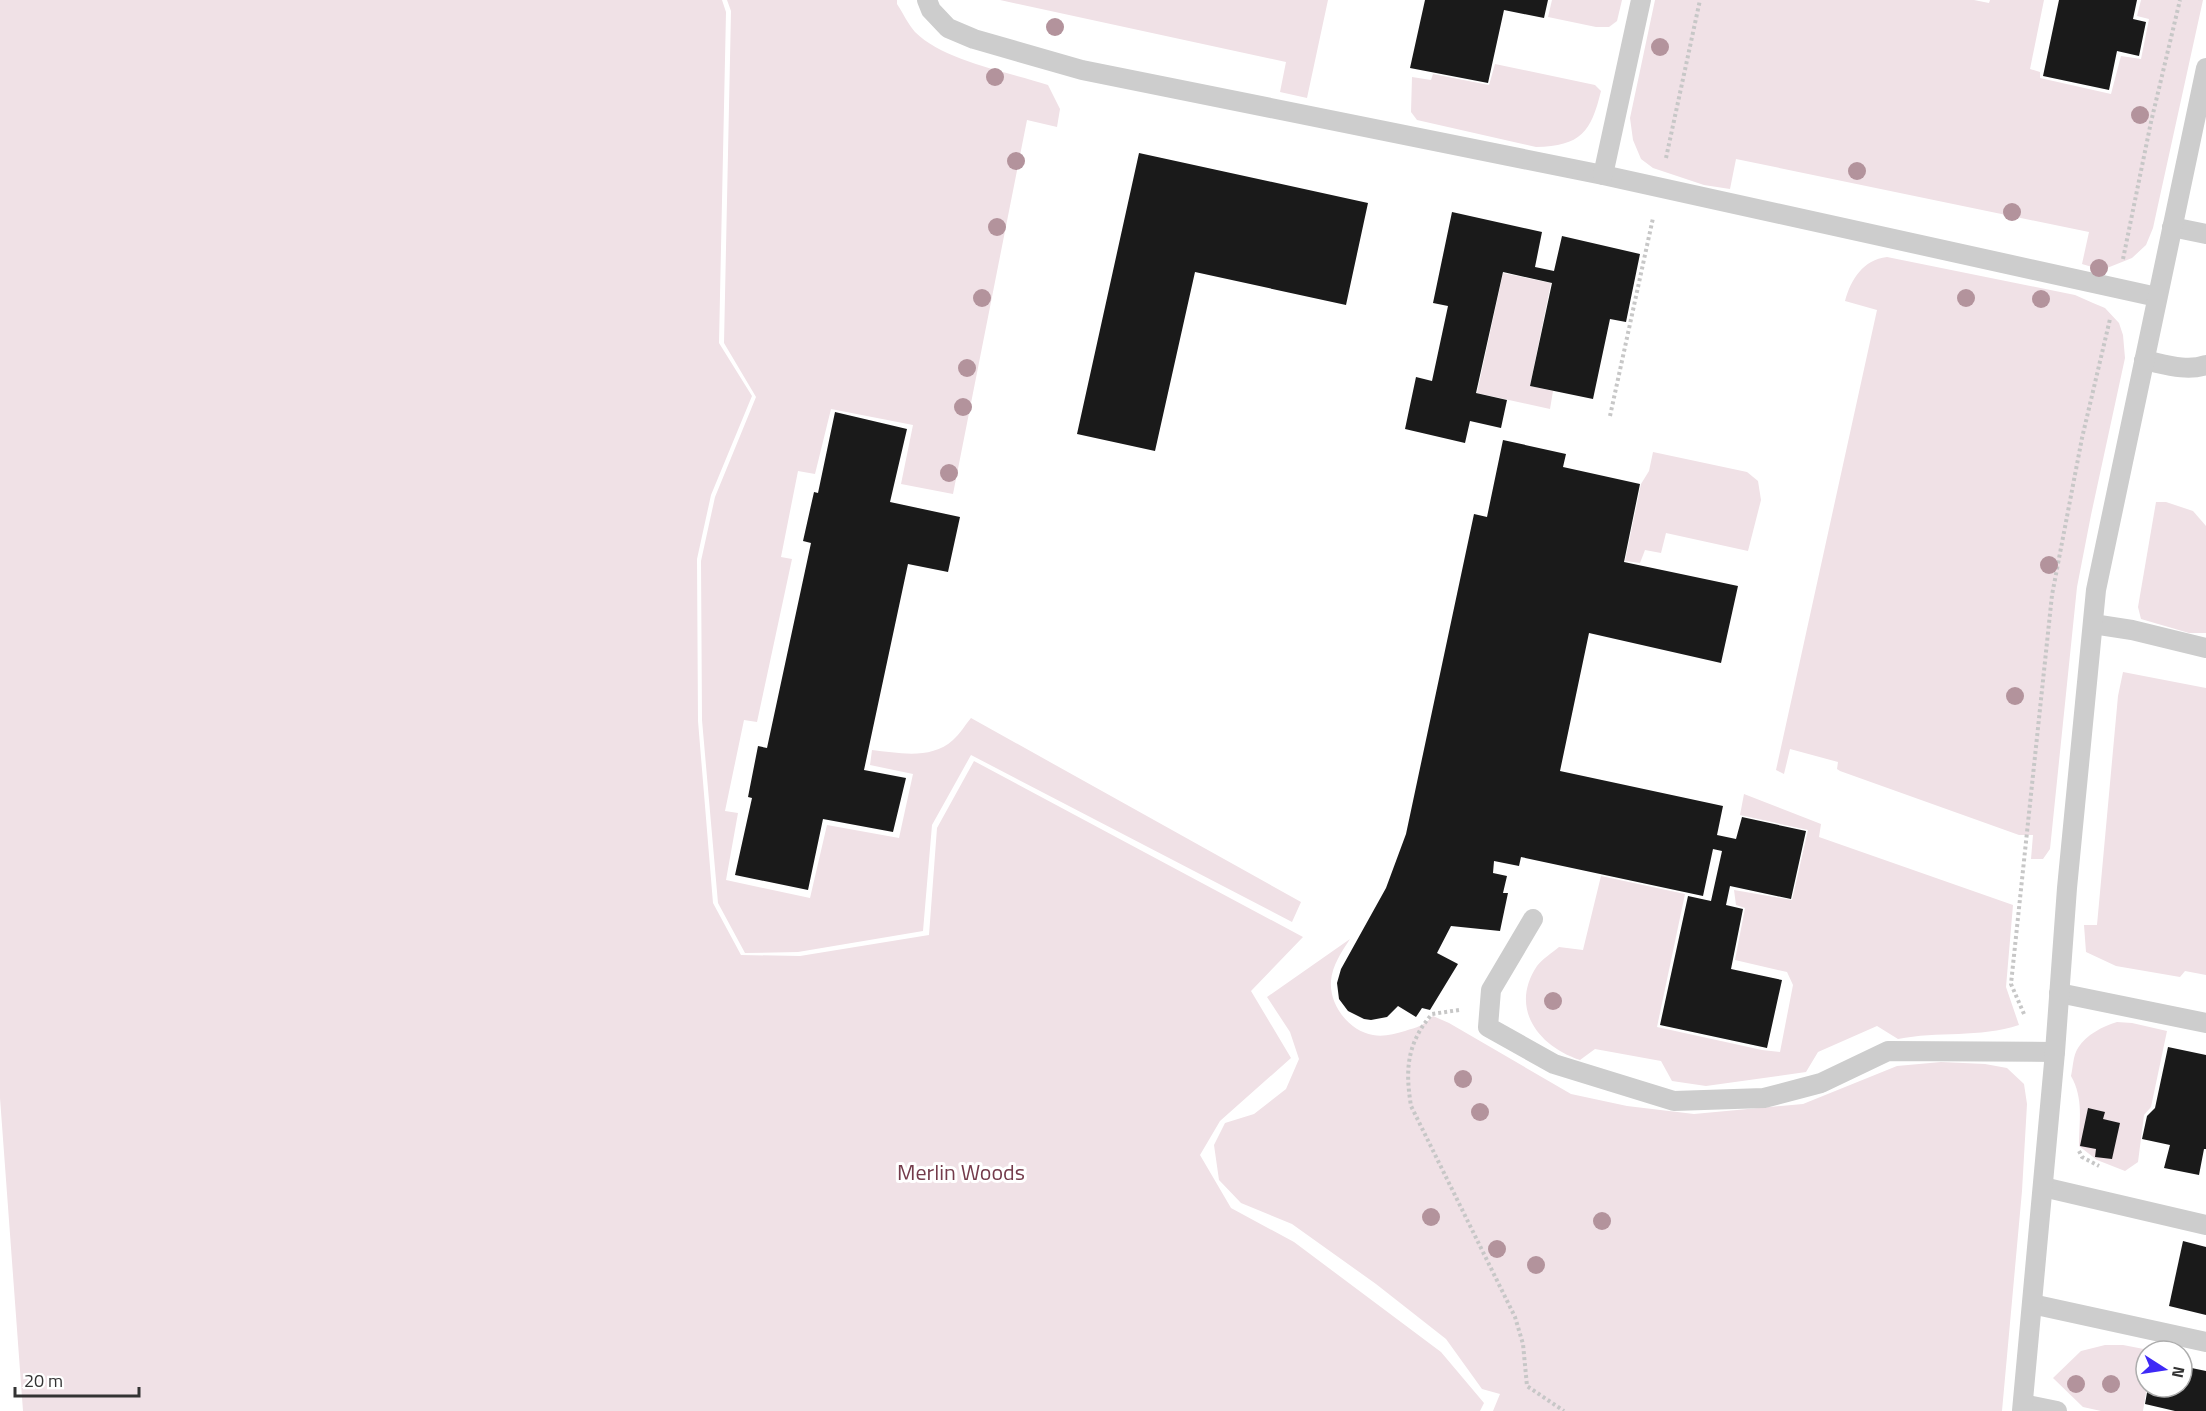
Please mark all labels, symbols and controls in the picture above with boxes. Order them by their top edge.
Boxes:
park label: Merlin Woods [897,1155,1025,1189]
north arrow [2134,1339,2194,1399]
scale bar [15,1360,140,1398]
text: N [2166,1364,2192,1380]
text: 20 m [24,1367,63,1394]

